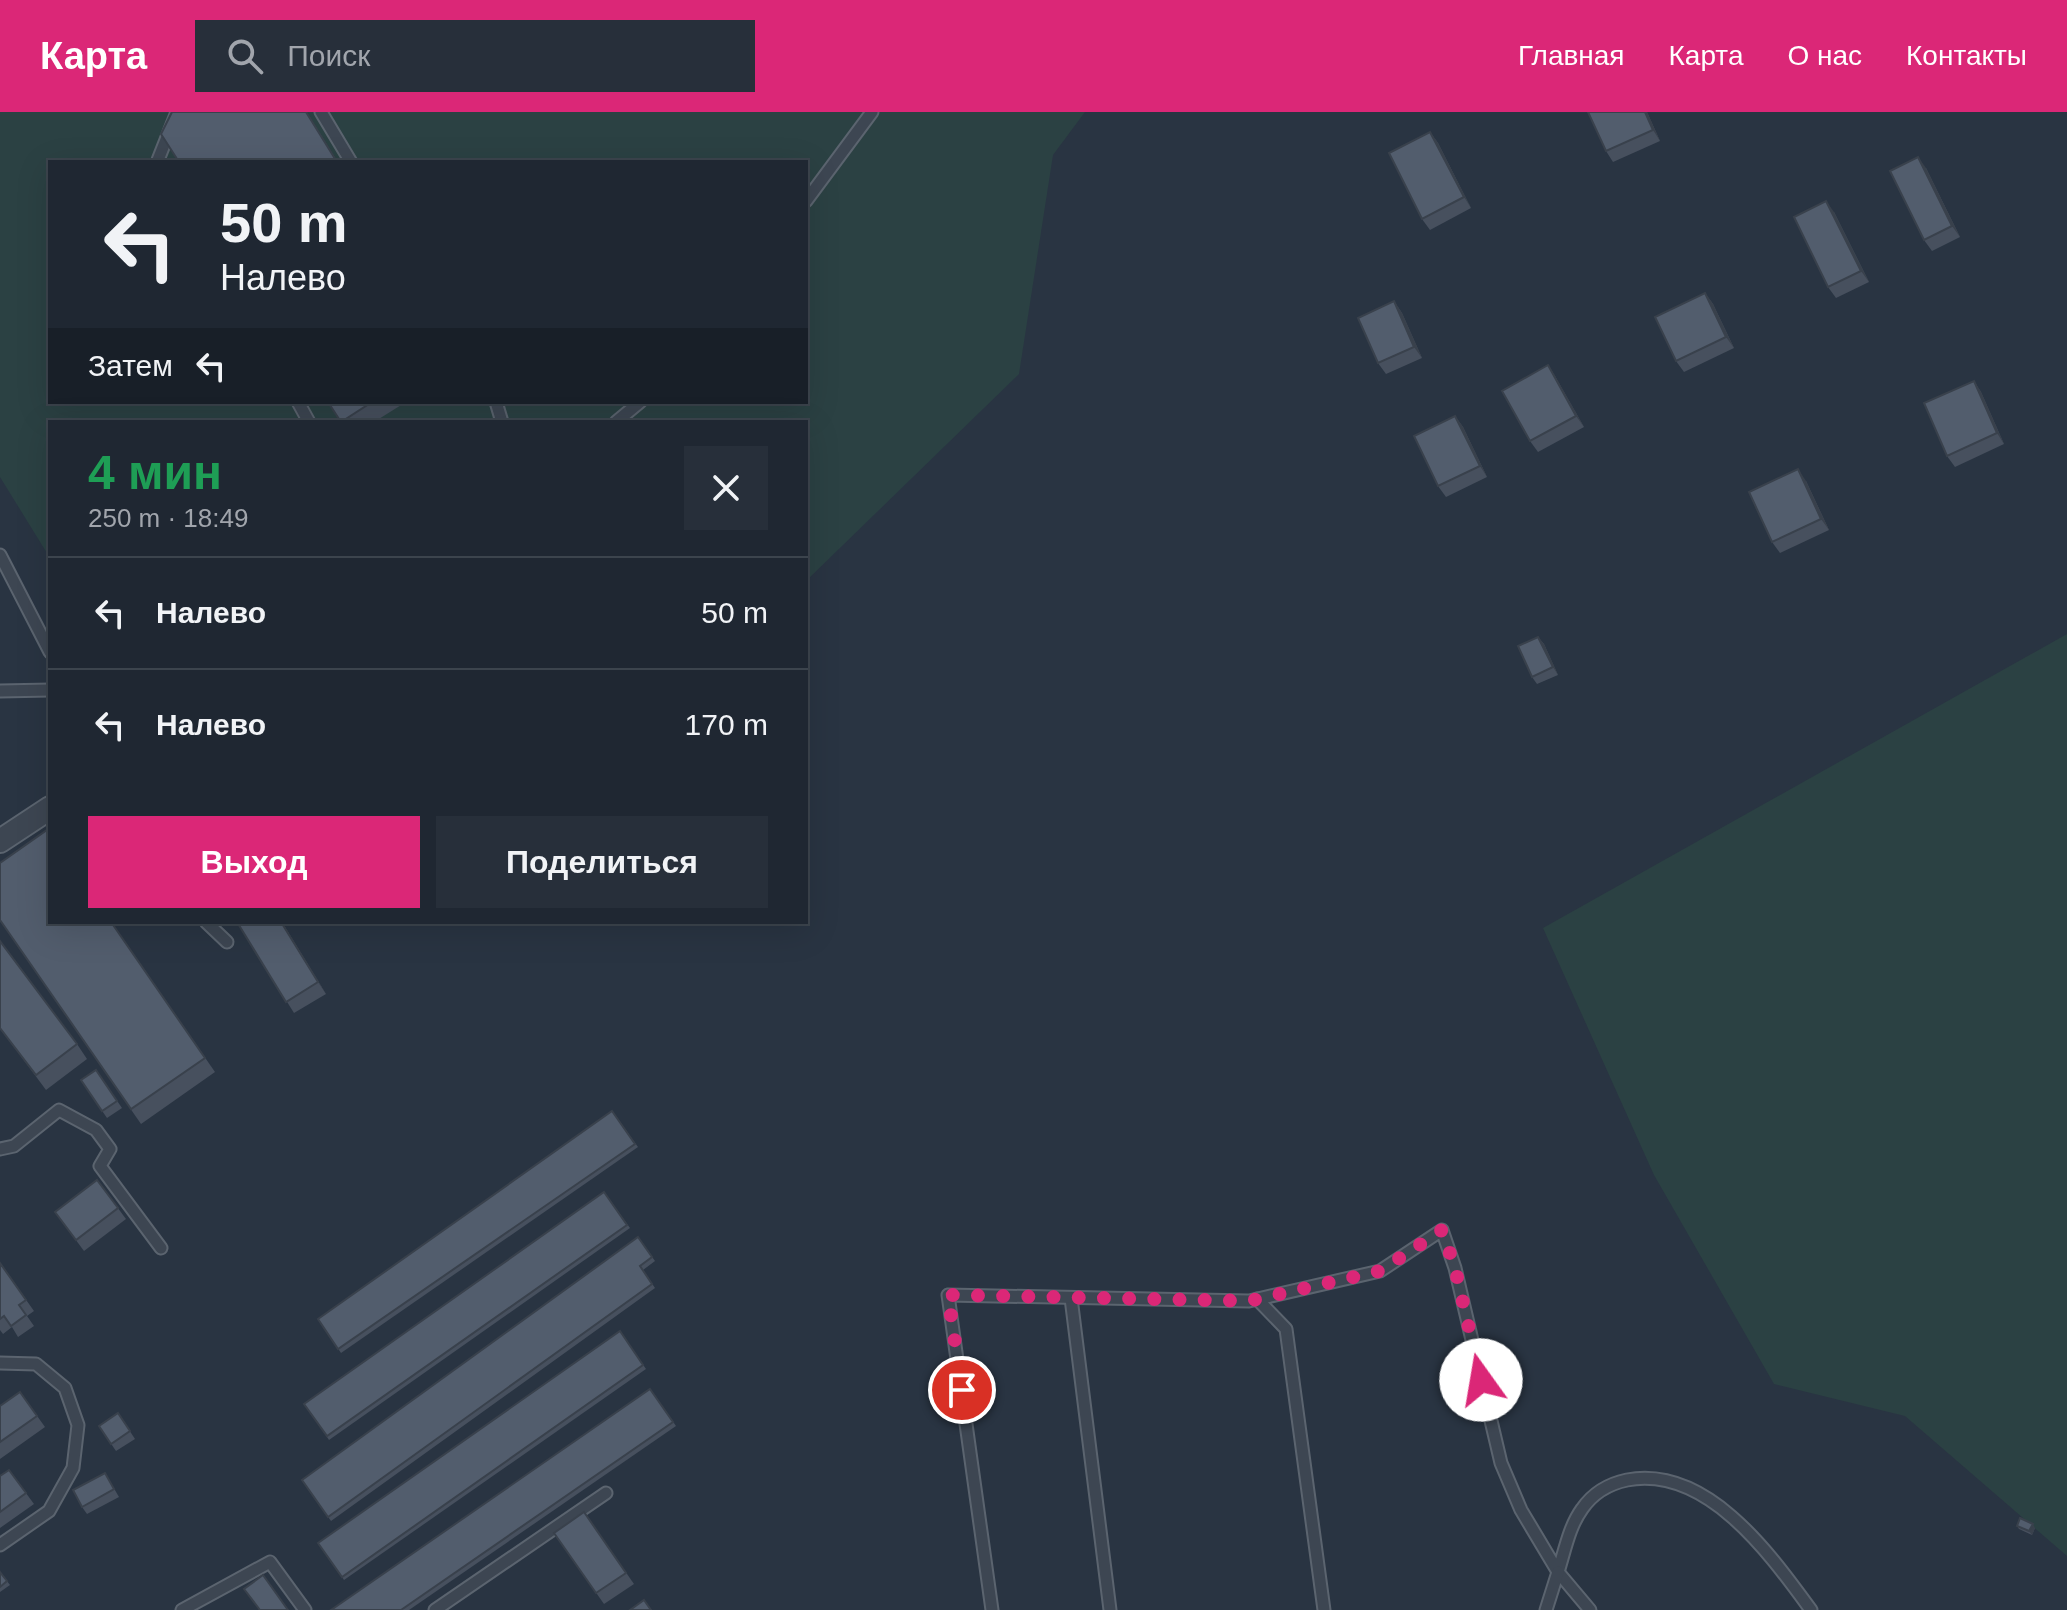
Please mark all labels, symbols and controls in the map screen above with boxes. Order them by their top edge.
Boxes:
search box [195,20,755,92]
icon: search [223,34,267,78]
text: Карта [40,35,147,77]
text: Поиск [287,39,370,72]
text: Главная [1518,40,1625,71]
text: Карта [1669,40,1743,71]
text: О нас [1787,40,1862,71]
text: Контакты [1906,40,2027,71]
text: 50 m [220,191,348,254]
icon: left [88,192,192,296]
text: Налево [220,257,346,298]
icon: left [189,344,233,388]
text: Затем [88,349,173,382]
text: 4 мин [88,446,222,499]
button: close [684,446,768,530]
text: 250 m · 18:49 [88,503,248,533]
icon: left [88,591,132,635]
text: Налево [156,596,266,629]
text: 50 m [701,596,768,629]
icon: left [88,703,132,747]
text: Налево [156,708,266,741]
text: 170 m [685,708,768,741]
button: Выход [88,816,420,908]
button: Поделиться [436,816,768,908]
position arrow [1439,1338,1523,1422]
pin [928,1356,996,1424]
icon: arrive [940,1368,984,1412]

